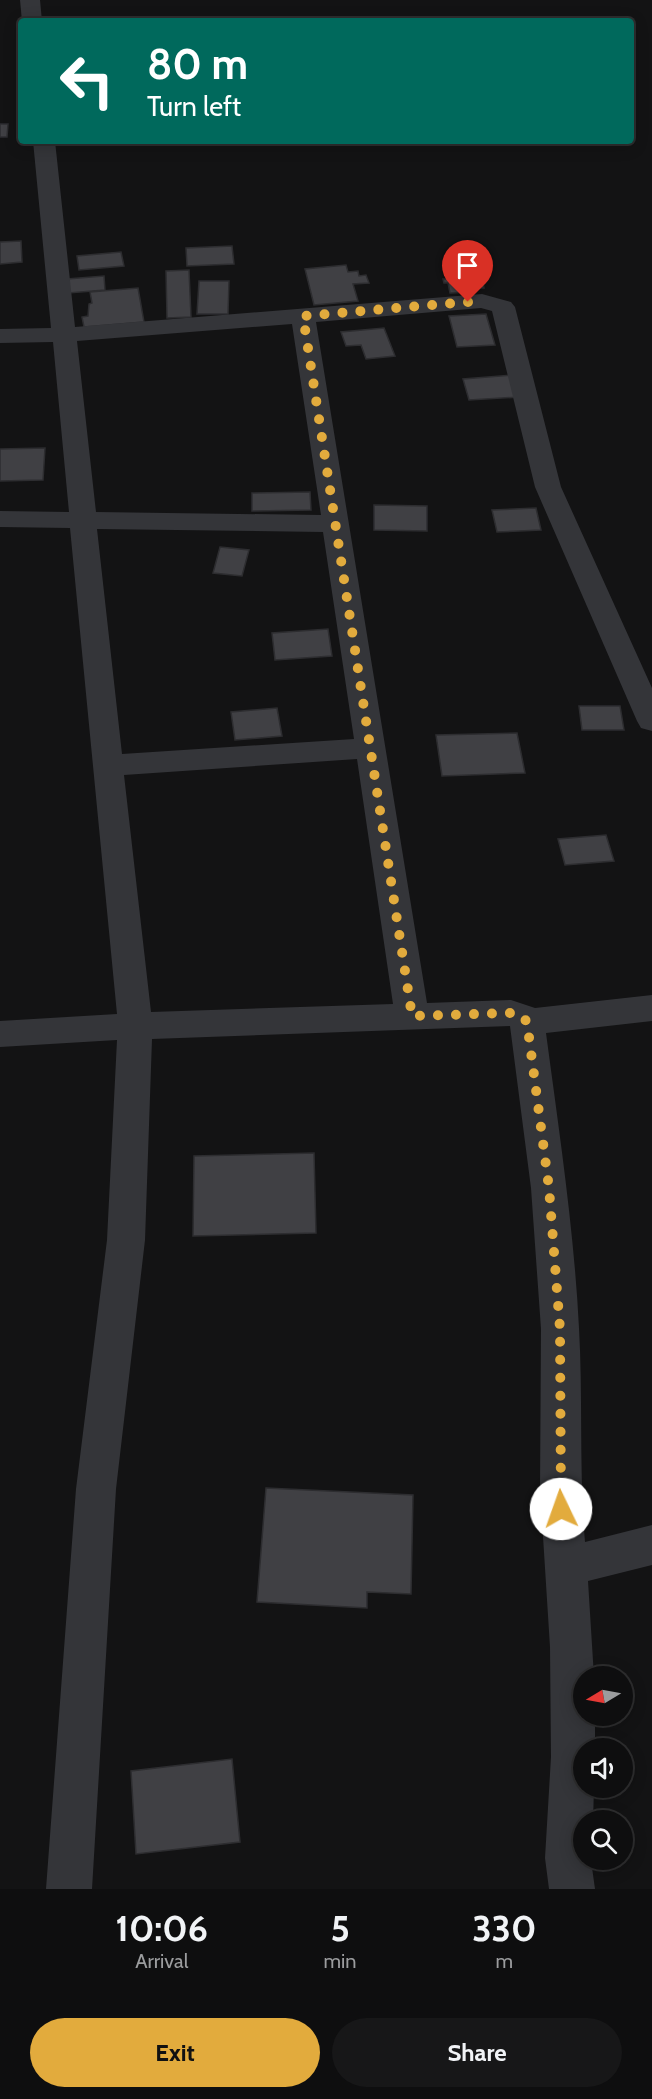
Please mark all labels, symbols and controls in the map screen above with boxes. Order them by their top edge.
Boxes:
text: 80 m [147,38,248,90]
icon: left [48,42,126,120]
text: Turn left [147,90,241,123]
pin [442,240,493,302]
icon: arrive [451,249,484,282]
position arrow [529,1477,593,1541]
north arrow [573,1666,633,1726]
map controls [573,1666,633,1870]
button: sound [573,1738,633,1798]
button: search [573,1810,633,1870]
text: 10:06 [116,1906,208,1950]
text: 5 [330,1906,350,1950]
text: 330 [472,1906,536,1950]
text: Arrival [135,1949,188,1973]
text: min [324,1949,357,1973]
text: m [495,1949,513,1973]
button: Exit [30,2018,320,2087]
button: Share [332,2018,622,2087]

